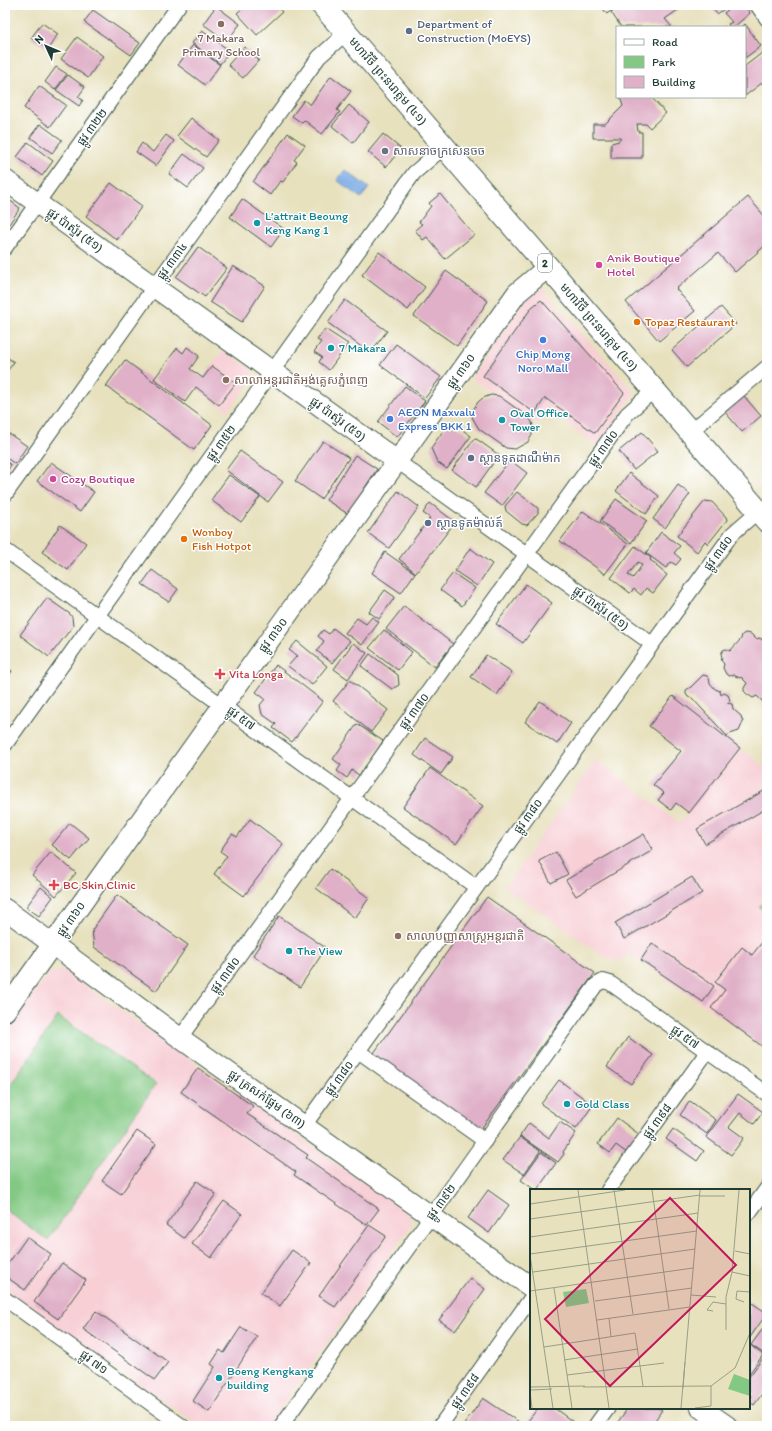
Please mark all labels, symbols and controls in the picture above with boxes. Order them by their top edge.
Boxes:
place label: Department of Construction (MoEYS) [417,17,531,45]
marker: 7 Makara Primary School [216,19,226,29]
north arrow [26,26,66,66]
marker: Department of Construction (MoEYS) [404,26,414,36]
legend [616,26,746,98]
place label: 7 Makara Primary School [182,31,260,59]
text: N [32,32,46,47]
street label: មហាវិថី ព្រះនរោត្តម (៤១) [346,34,430,128]
text: Road [652,35,678,49]
text: Park [652,55,676,69]
text: Building [652,75,696,89]
street label: ផ្លូវ ៣២២ [74,106,113,150]
place label: សាសនាចក្រសេនចច [393,144,485,158]
marker: សាសនាចក្រសេនចច [380,146,390,156]
street label: ផ្លូវ ប៉ាស្ទ័រ (៥១) [42,205,106,258]
place label: L’attrait Beoung Keng Kang 1 [265,209,349,237]
marker: L’attrait Beoung Keng Kang 1 [252,218,262,228]
street label: ផ្លូវ ៣៣៤ [154,240,193,284]
place label: Anik Boutique Hotel [607,251,680,279]
road number: 2 [538,254,552,272]
marker: Anik Boutique Hotel [594,260,604,270]
street label: មហាវិថី ព្រះនរោត្តម (៤១) [557,280,641,374]
place label: Topaz Restaurant [645,315,736,329]
marker: Topaz Restaurant [632,317,642,327]
marker: Chip Mong Noro Mall [538,335,548,345]
place label: 7 Makara [339,341,387,355]
marker: 7 Makara [326,343,336,353]
place label: Chip Mong Noro Mall [516,347,571,375]
street label: ផ្លូវ ៣៦០ [444,351,481,393]
place label: សាលាអន្តរជាតិអង់គ្លេសភ្នំពេញ [234,373,368,387]
marker: សាលាអន្តរជាតិអង់គ្លេសភ្នំពេញ [221,375,231,385]
street label: ផ្លូវ ប៉ាស្ទ័រ (៥១) [305,394,369,447]
place label: AEON Maxvalu Express BKK 1 [398,405,476,433]
place label: Oval Office Tower [510,406,569,434]
marker: AEON Maxvalu Express BKK 1 [385,414,395,424]
marker: Oval Office Tower [497,415,507,425]
street label: ផ្លូវ ៣៥២ [203,422,242,466]
street label: ផ្លូវ ៣៧០ [585,427,624,471]
place label: ស្ថានទូតដាណឺម៉ាក [479,450,561,465]
marker: ស្ថានទូតដាណឺម៉ាក [466,453,476,463]
place label: Cozy Boutique [61,472,135,486]
marker: Cozy Boutique [48,474,58,484]
place label: ស្ថានទូតម៉ាល់ត៍ [436,515,503,530]
marker: ស្ថានទូតម៉ាល់ត៍ [423,518,433,528]
place label: Wonboy Fish Hotpot [192,525,252,553]
street label: ផ្លូវ ៣៨០ [701,533,738,575]
marker: Wonboy Fish Hotpot [179,534,189,544]
street label: ផ្លូវ ប៉ាស្ទ័រ (៥១) [568,583,632,636]
street label: ផ្លូវ ៣៦០ [256,615,293,657]
place label: Vita Longa [229,667,284,681]
marker: Vita Longa [214,668,226,680]
street label: ផ្លូវ ៣៧០ [396,690,435,734]
street label: ផ្លូវ ៥៧ [222,703,258,736]
street label: ផ្លូវ ៣៨០ [511,796,548,838]
place label: BC Skin Clinic [63,878,136,892]
marker: BC Skin Clinic [48,879,60,891]
street label: ផ្លូវ ៣៦០ [54,899,91,941]
place label: សាលាបញ្ញាសាស្ត្រអន្តរជាតិ [406,929,524,943]
marker: សាលាបញ្ញាសាស្ត្រអន្តរជាតិ [393,931,403,941]
place label: The View [297,944,343,958]
marker: The View [284,946,294,956]
street label: ផ្លូវ ៣៧០ [207,954,246,998]
street label: ផ្លូវ ៥៧ [666,1022,702,1055]
street label: ផ្លូវ ៣៨០ [322,1058,359,1100]
street label: ផ្លូវ ត្រសក់ផ្អែម (៦៣) [224,1067,308,1134]
place label: Gold Class [575,1097,630,1111]
marker: Gold Class [562,1099,572,1109]
street label: ផ្លូវ ៣៩៨ [640,1101,677,1143]
street label: ផ្លូវ ៣៩២ [423,1181,462,1225]
inset map [530,1189,750,1409]
street label: ផ្លូវ ៧១ [75,1347,111,1380]
place label: Boeng Kengkang building [227,1364,315,1392]
street label: ផ្លូវ ៣៩៨ [448,1371,485,1413]
marker: Boeng Kengkang building [214,1373,224,1383]

